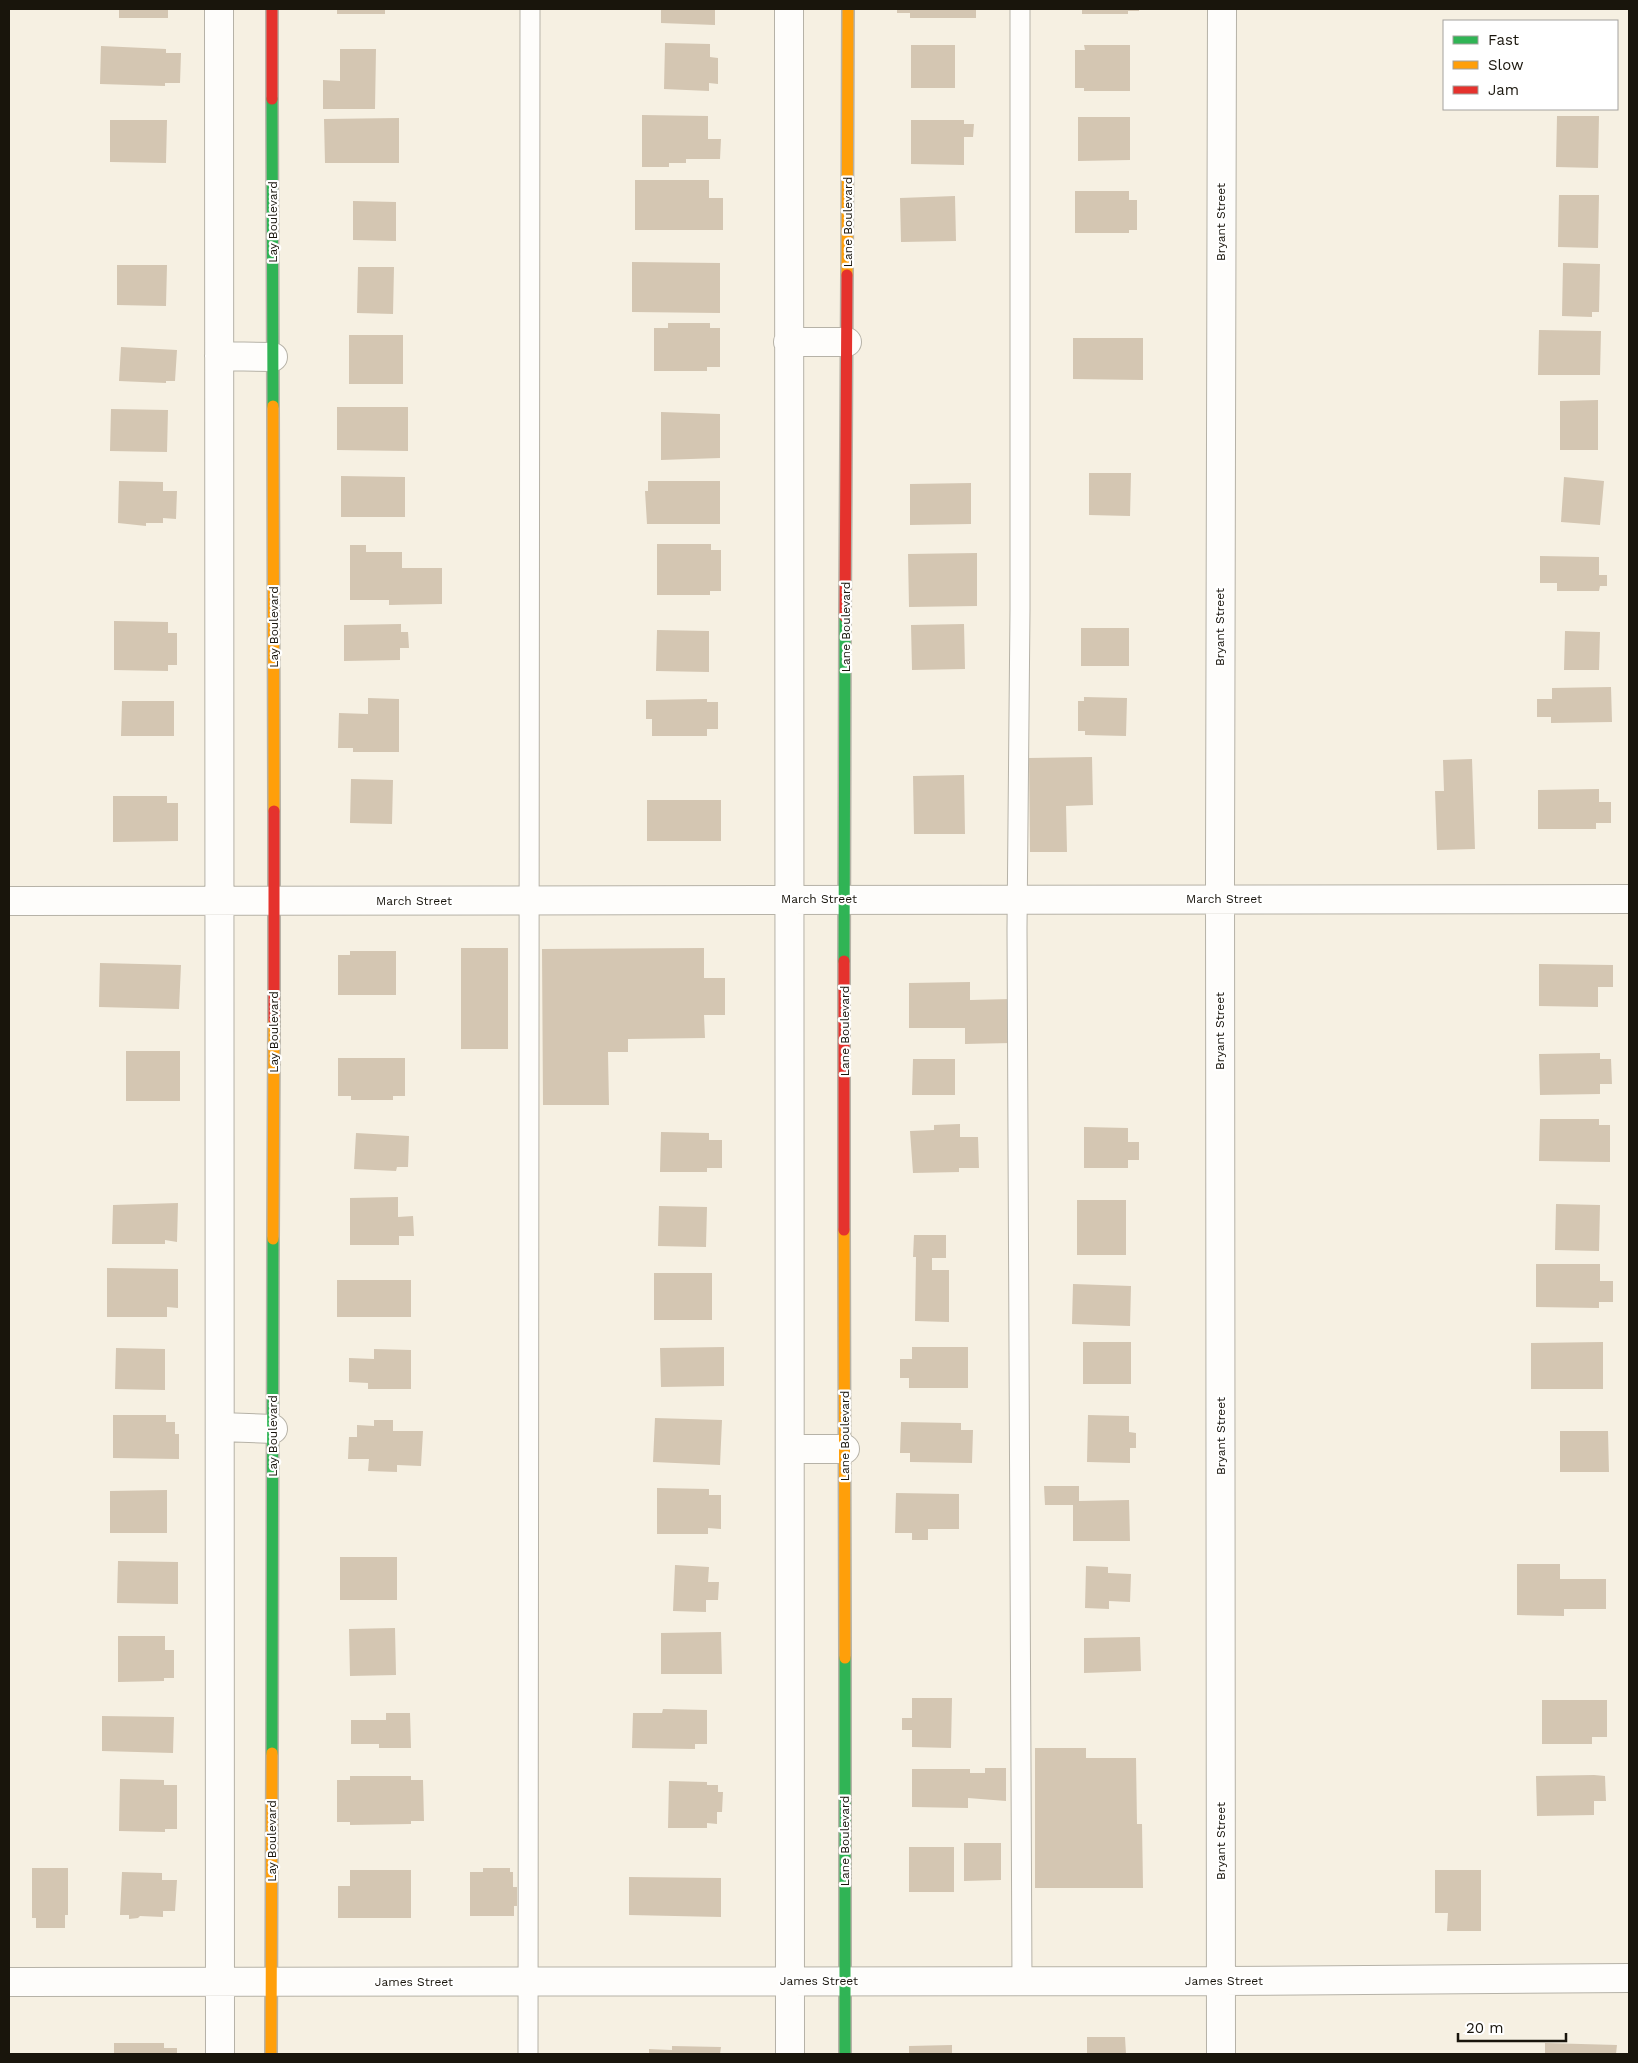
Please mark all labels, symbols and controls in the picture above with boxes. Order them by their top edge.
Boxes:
legend [1443,20,1618,110]
text: Fast [1488,31,1520,49]
text: Slow [1488,56,1524,74]
text: Jam [1488,81,1519,99]
street label: Lane Boulevard [841,177,855,267]
street label: Lay Boulevard [266,181,280,263]
street label: Bryant Street [1214,183,1228,261]
street label: Lane Boulevard [839,582,853,672]
street label: Lay Boulevard [267,586,281,668]
street label: Bryant Street [1213,588,1227,666]
street label: March Street [781,892,857,906]
street label: March Street [1186,892,1262,906]
street label: March Street [376,894,452,908]
street label: Lane Boulevard [838,986,852,1076]
street label: Lay Boulevard [267,991,281,1073]
street label: Bryant Street [1213,992,1227,1070]
street label: Lane Boulevard [838,1391,852,1481]
street label: Lay Boulevard [266,1395,280,1477]
street label: Bryant Street [1214,1397,1228,1475]
street label: Lane Boulevard [838,1796,852,1886]
street label: Lay Boulevard [265,1800,279,1882]
street label: Bryant Street [1214,1802,1228,1880]
street label: James Street [780,1974,858,1988]
street label: James Street [1185,1974,1263,1988]
street label: James Street [375,1975,453,1989]
scale bar [1458,2010,1566,2042]
text: 20 m [1466,2019,1504,2037]

